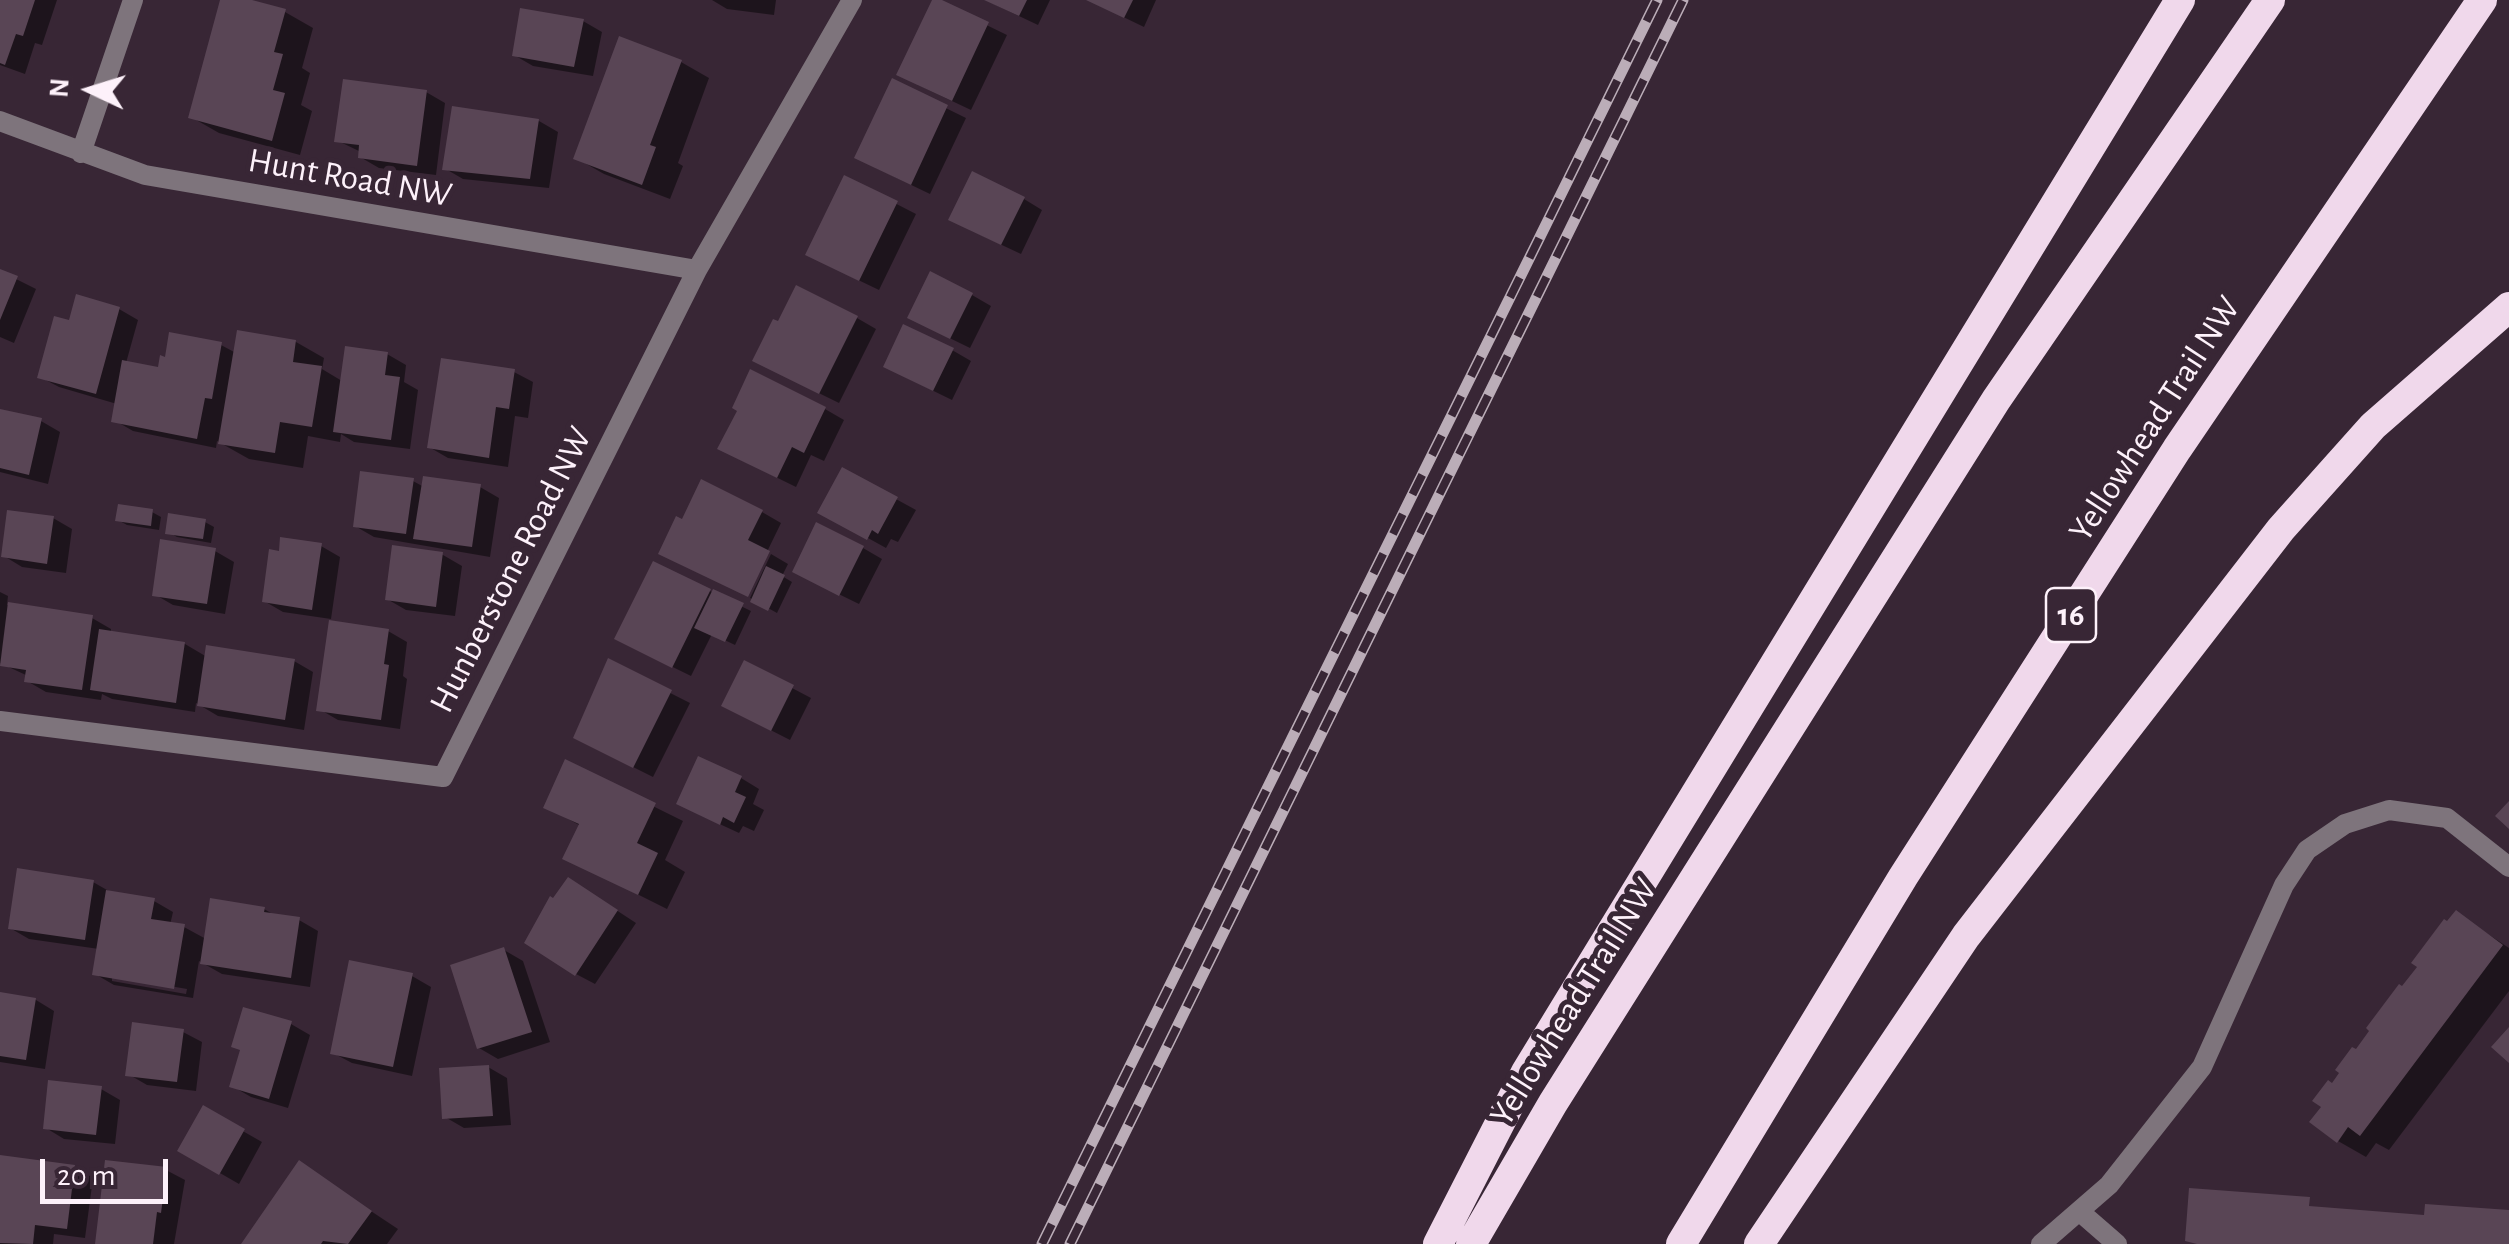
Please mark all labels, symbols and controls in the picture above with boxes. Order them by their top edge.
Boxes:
north arrow [40,40,140,140]
text: N [45,77,75,99]
street label: Hunt Road NW [245,139,455,217]
street label: Yellowhead Trail NW [2060,289,2250,549]
street label: Hunberstone Road NW [421,420,601,720]
road number: 16 [2046,588,2096,642]
street label: Yellowhead Trail NW [1481,871,1667,1133]
scale bar [45,1139,172,1201]
text: 20 m [57,1161,115,1191]

